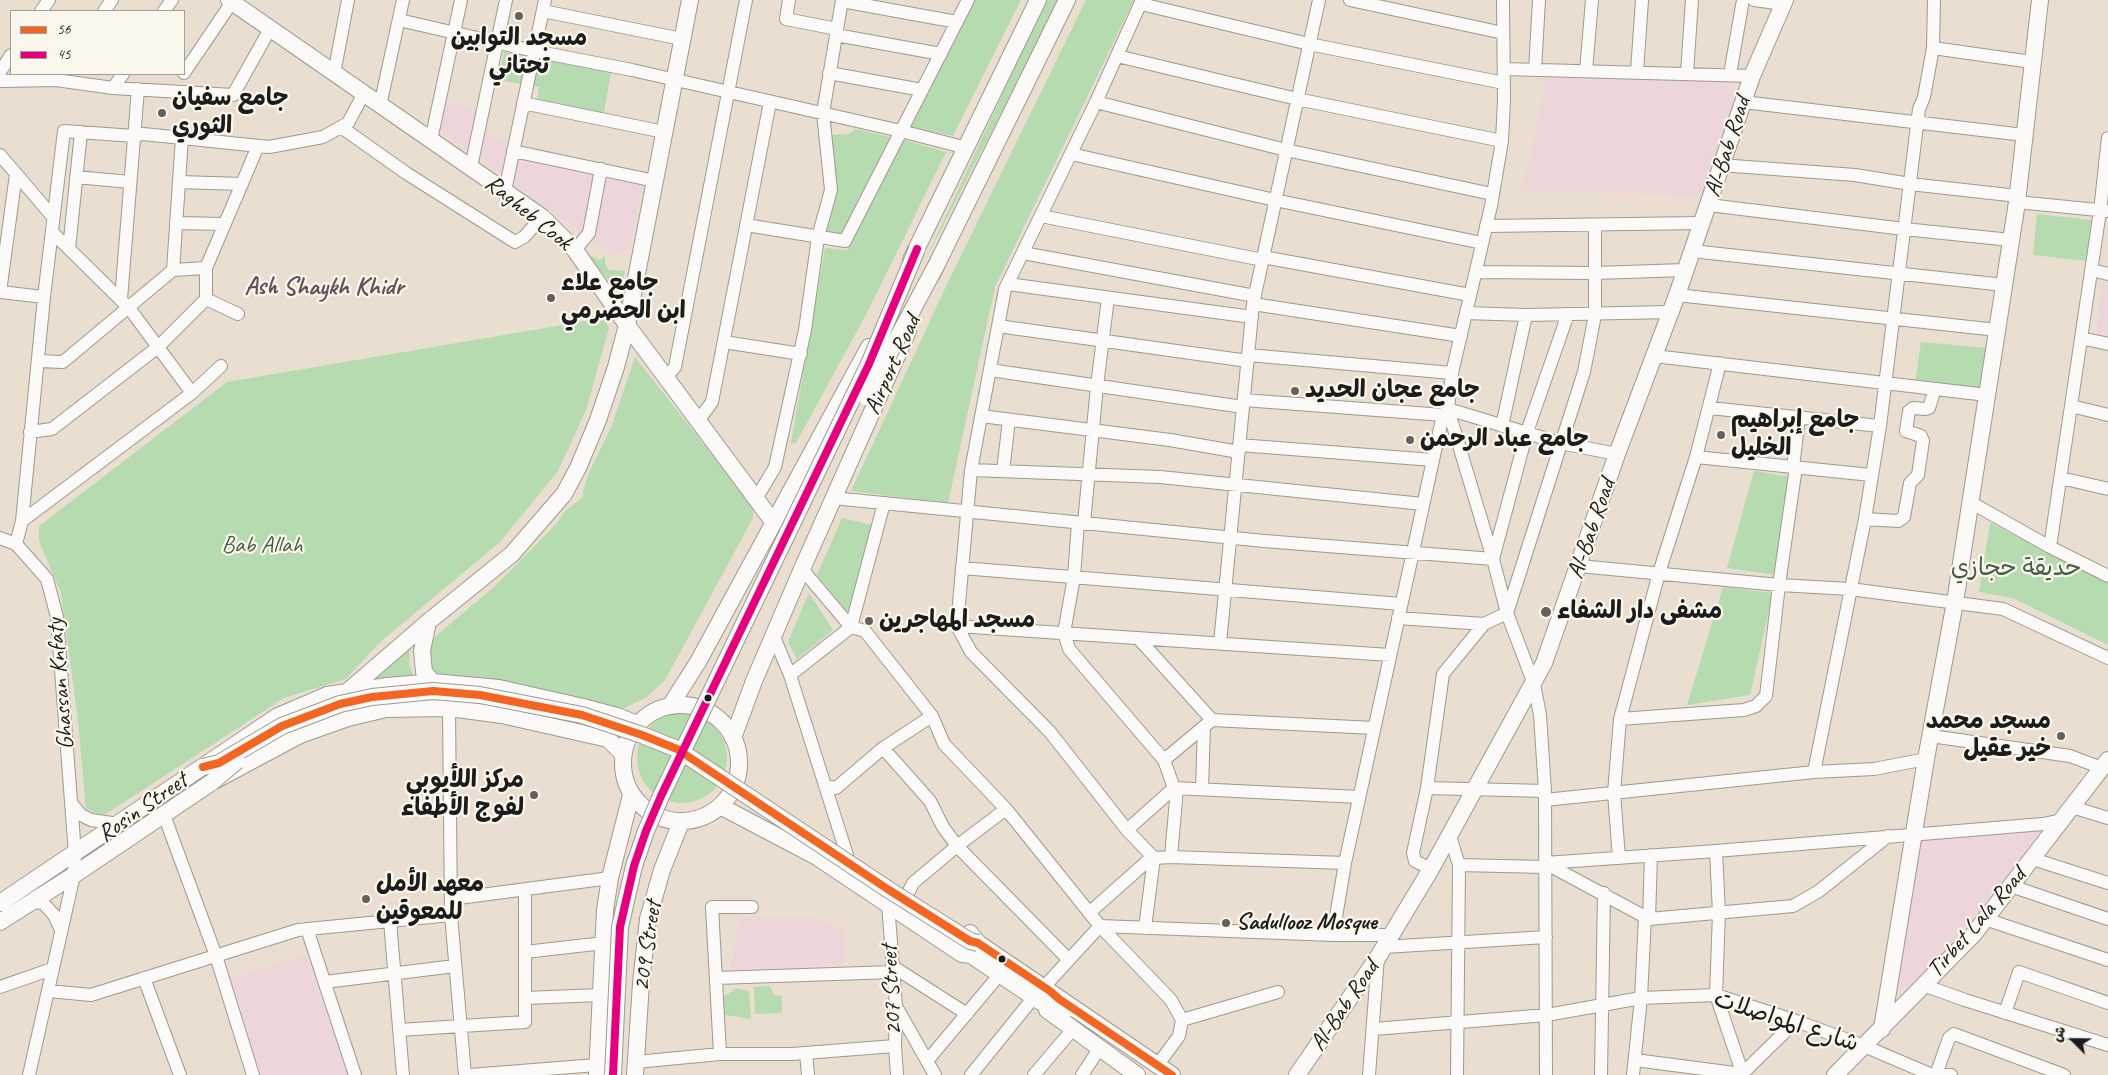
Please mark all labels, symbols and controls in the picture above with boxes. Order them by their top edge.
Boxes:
legend [10,10,185,75]
marker: مسجد التوابين تحتاني [513,10,525,22]
text: 56 [57,20,71,39]
place label: مسجد التوابين تحتاني [451,25,587,81]
text: 45 [57,45,71,64]
place label: جامع سفيان الثوري [172,85,288,141]
street label: Al-Bab Road [1698,93,1758,201]
marker: جامع سفيان الثوري [156,107,168,119]
street label: Ragheb Cook [479,169,577,257]
place label: جامع علاء ابن الحضرمي [561,270,686,326]
district label: Ash Shaykh Khidr [244,272,404,302]
marker: جامع علاء ابن الحضرمي [545,292,557,304]
street label: Airport Road [858,311,928,419]
place label: جامع عجان الحديد [1305,377,1480,405]
marker: جامع عجان الحديد [1289,385,1301,397]
place label: جامع إبراهيم الخليل [1731,407,1859,463]
place label: جامع عباد الرحمن [1420,426,1589,454]
marker: جامع إبراهيم الخليل [1715,429,1727,441]
marker: جامع عباد الرحمن [1404,434,1416,446]
street label: Al-Bab Road [1562,475,1622,583]
park label: Bab Allah [222,532,302,560]
park label: حديقة حجازي [1951,555,2081,583]
place label: مشفى دار الشفاء [1557,598,1722,626]
marker: مشفى دار الشفاء [1539,605,1553,619]
place label: مسجد المهاجرين [879,607,1035,635]
marker: مسجد المهاجرين [863,615,875,627]
street label: Ghassan Knfaty [41,617,81,751]
unlabelled marker [703,693,713,703]
place label: مسجد محمد خير عقيل [1926,708,2051,764]
marker: مسجد محمد خير عقيل [2055,730,2067,742]
street label: Rosin Street [93,767,193,849]
place label: مركز اللأيوبي لفوج الأطفاء [401,767,524,823]
marker: مركز اللأيوبي لفوج الأطفاء [528,789,540,801]
street label: Tirbet Lala Road [1921,862,2033,984]
place label: معهد الأمل للمعوقين [376,871,484,927]
marker: معهد الأمل للمعوقين [360,893,372,905]
street label: 209 Street [627,899,669,993]
place label: Sadullooz Mosque [1236,909,1377,937]
marker: Sadullooz Mosque [1220,917,1232,929]
street label: 207 Street [875,944,909,1036]
unlabelled marker [997,954,1007,964]
street label: Al-Bab Road [1304,955,1386,1057]
street label: شارع المواصلات [1710,985,1862,1059]
north arrow [2048,1015,2098,1065]
text: ش [2048,1024,2070,1044]

